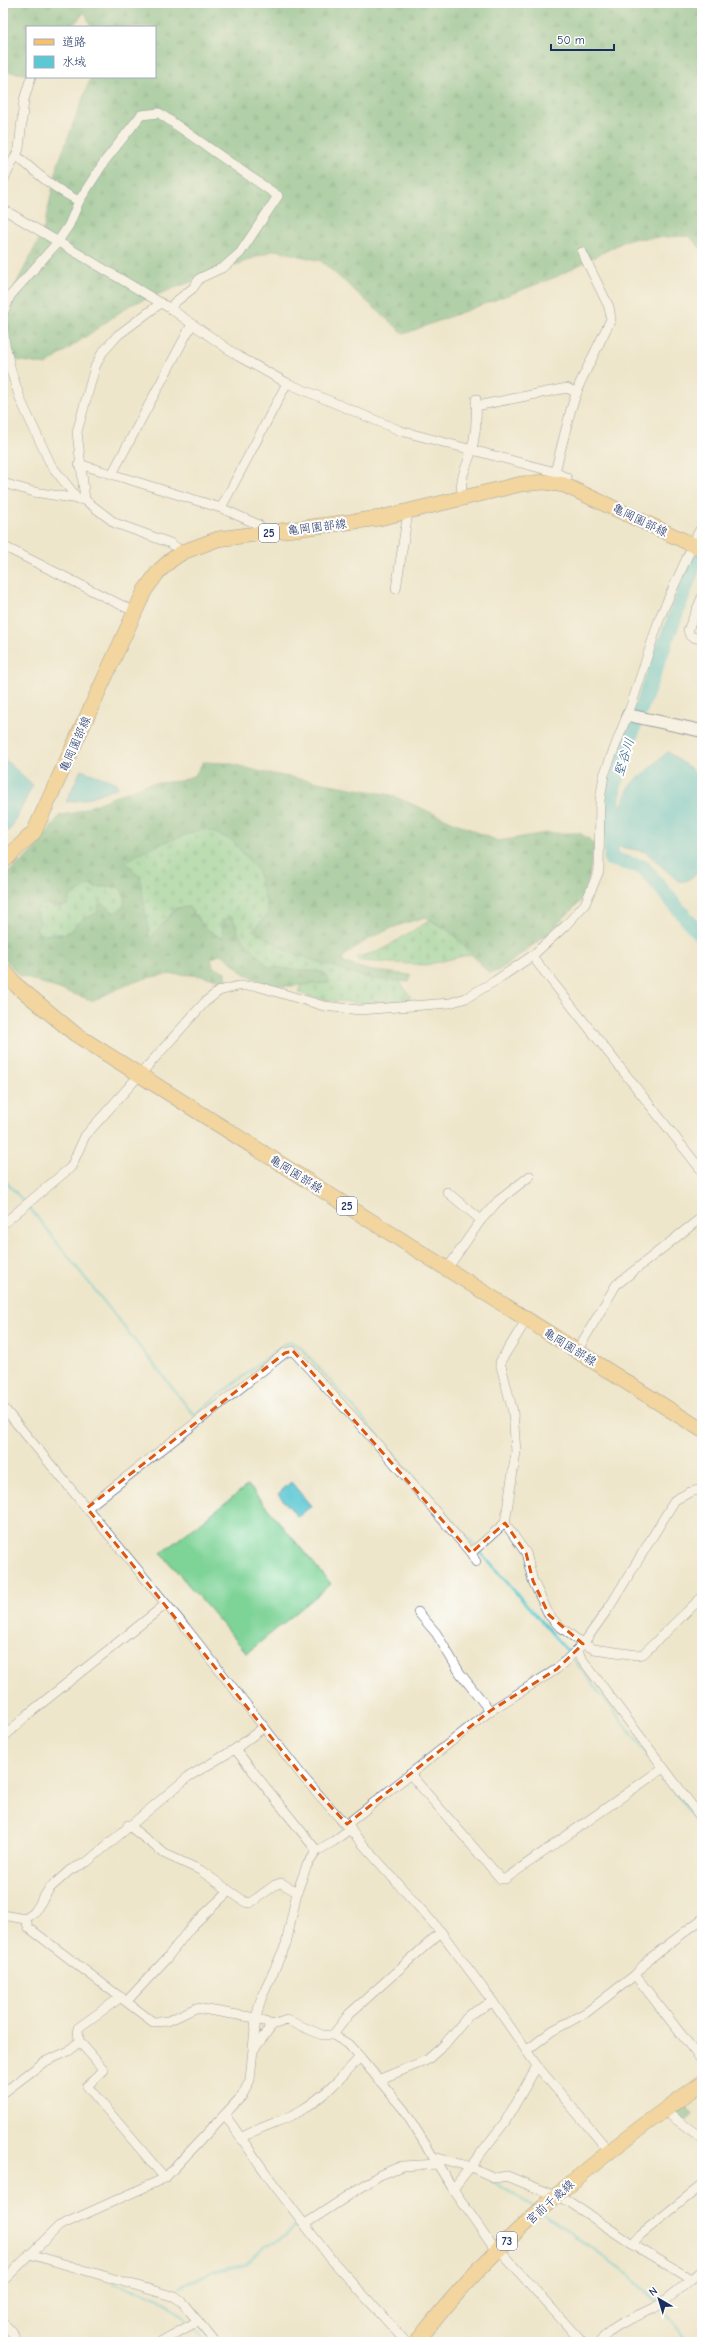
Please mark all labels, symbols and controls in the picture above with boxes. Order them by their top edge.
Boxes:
legend [26,26,156,78]
scale bar [551,26,614,52]
text: 50 m [557,33,585,47]
text: 道路 [62,35,86,49]
text: 水域 [62,55,86,69]
street label: 亀岡園部線 [610,501,670,539]
street label: 亀岡園部線 [286,516,348,538]
road number: 25 [259,524,279,542]
street label: 亀岡園部線 [56,714,94,774]
water label: 堅谷川 [611,736,637,778]
street label: 亀岡園部線 [267,1152,325,1196]
road number: 25 [337,1197,357,1215]
street label: 亀岡園部線 [541,1325,599,1369]
street label: 宮前千歳線 [523,2177,577,2227]
road number: 73 [497,2232,517,2250]
north arrow [639,2279,679,2319]
text: N [646,2284,660,2299]

